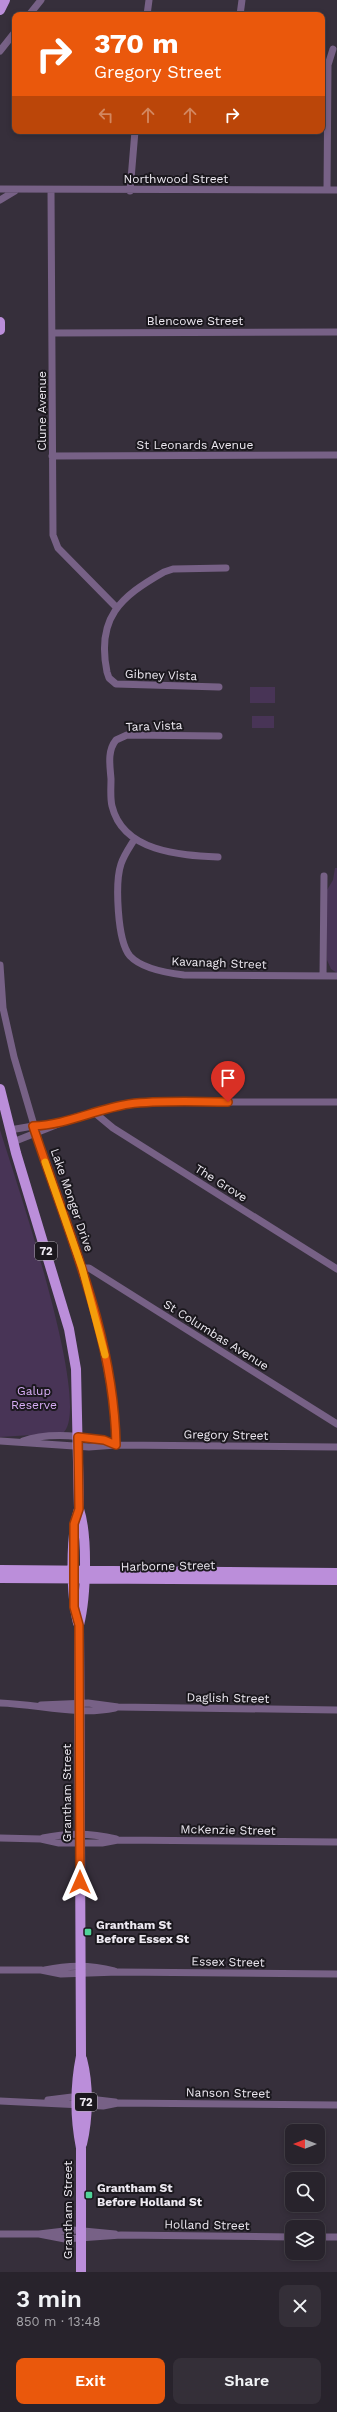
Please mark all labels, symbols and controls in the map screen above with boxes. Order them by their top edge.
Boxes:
text: 370 m [94,27,179,60]
icon: right [28,28,80,80]
text: Gregory Street [94,61,221,82]
icon: left [95,104,117,126]
icon: ahead [137,104,159,126]
icon: ahead [179,104,201,126]
icon: right [221,104,243,126]
street label: Northwood Street [124,172,228,186]
street label: Blencowe Street [147,314,243,328]
street label: Clune Avenue [35,371,49,451]
street label: St Leonards Avenue [137,438,253,452]
street label: Gibney Vista [125,667,198,683]
street label: Tara Vista [125,718,183,734]
street label: Kavanagh Street [171,954,267,972]
pin [211,1061,245,1102]
icon: arrive [217,1067,239,1089]
street label: Lake Monger Drive [48,1147,96,1254]
street label: The Grove [192,1161,250,1205]
road number: 72 [35,1242,57,1260]
street label: St Columbas Avenue [161,1297,271,1373]
park label: Galup Reserve [11,1384,57,1412]
street label: Gregory Street [183,1427,269,1443]
street label: Harborne Street [121,1558,215,1574]
street label: Daglish Street [187,1690,269,1706]
street label: Grantham Street [60,1744,74,1842]
street label: McKenzie Street [180,1822,276,1838]
position arrow [59,1861,101,1903]
place label: Grantham St Before Essex St [96,1918,190,1946]
marker: Grantham St Before Essex St [83,1927,93,1937]
street label: Essex Street [191,1954,265,1970]
street label: Nanson Street [186,2085,270,2101]
road number: 72 [75,2093,97,2111]
north arrow [285,2124,325,2164]
map controls [285,2124,325,2260]
street label: Grantham Street [61,2161,75,2259]
button: search [285,2172,325,2212]
place label: Grantham St Before Holland St [97,2181,203,2209]
marker: Grantham St Before Holland St [84,2190,94,2200]
street label: Holland Street [164,2217,250,2233]
button: layers [285,2220,325,2260]
text: 3 min [16,2285,82,2313]
button: close [279,2285,321,2327]
text: 850 m · 13:48 [16,2314,100,2329]
button: Exit [16,2358,165,2404]
button: Share [173,2358,321,2404]

